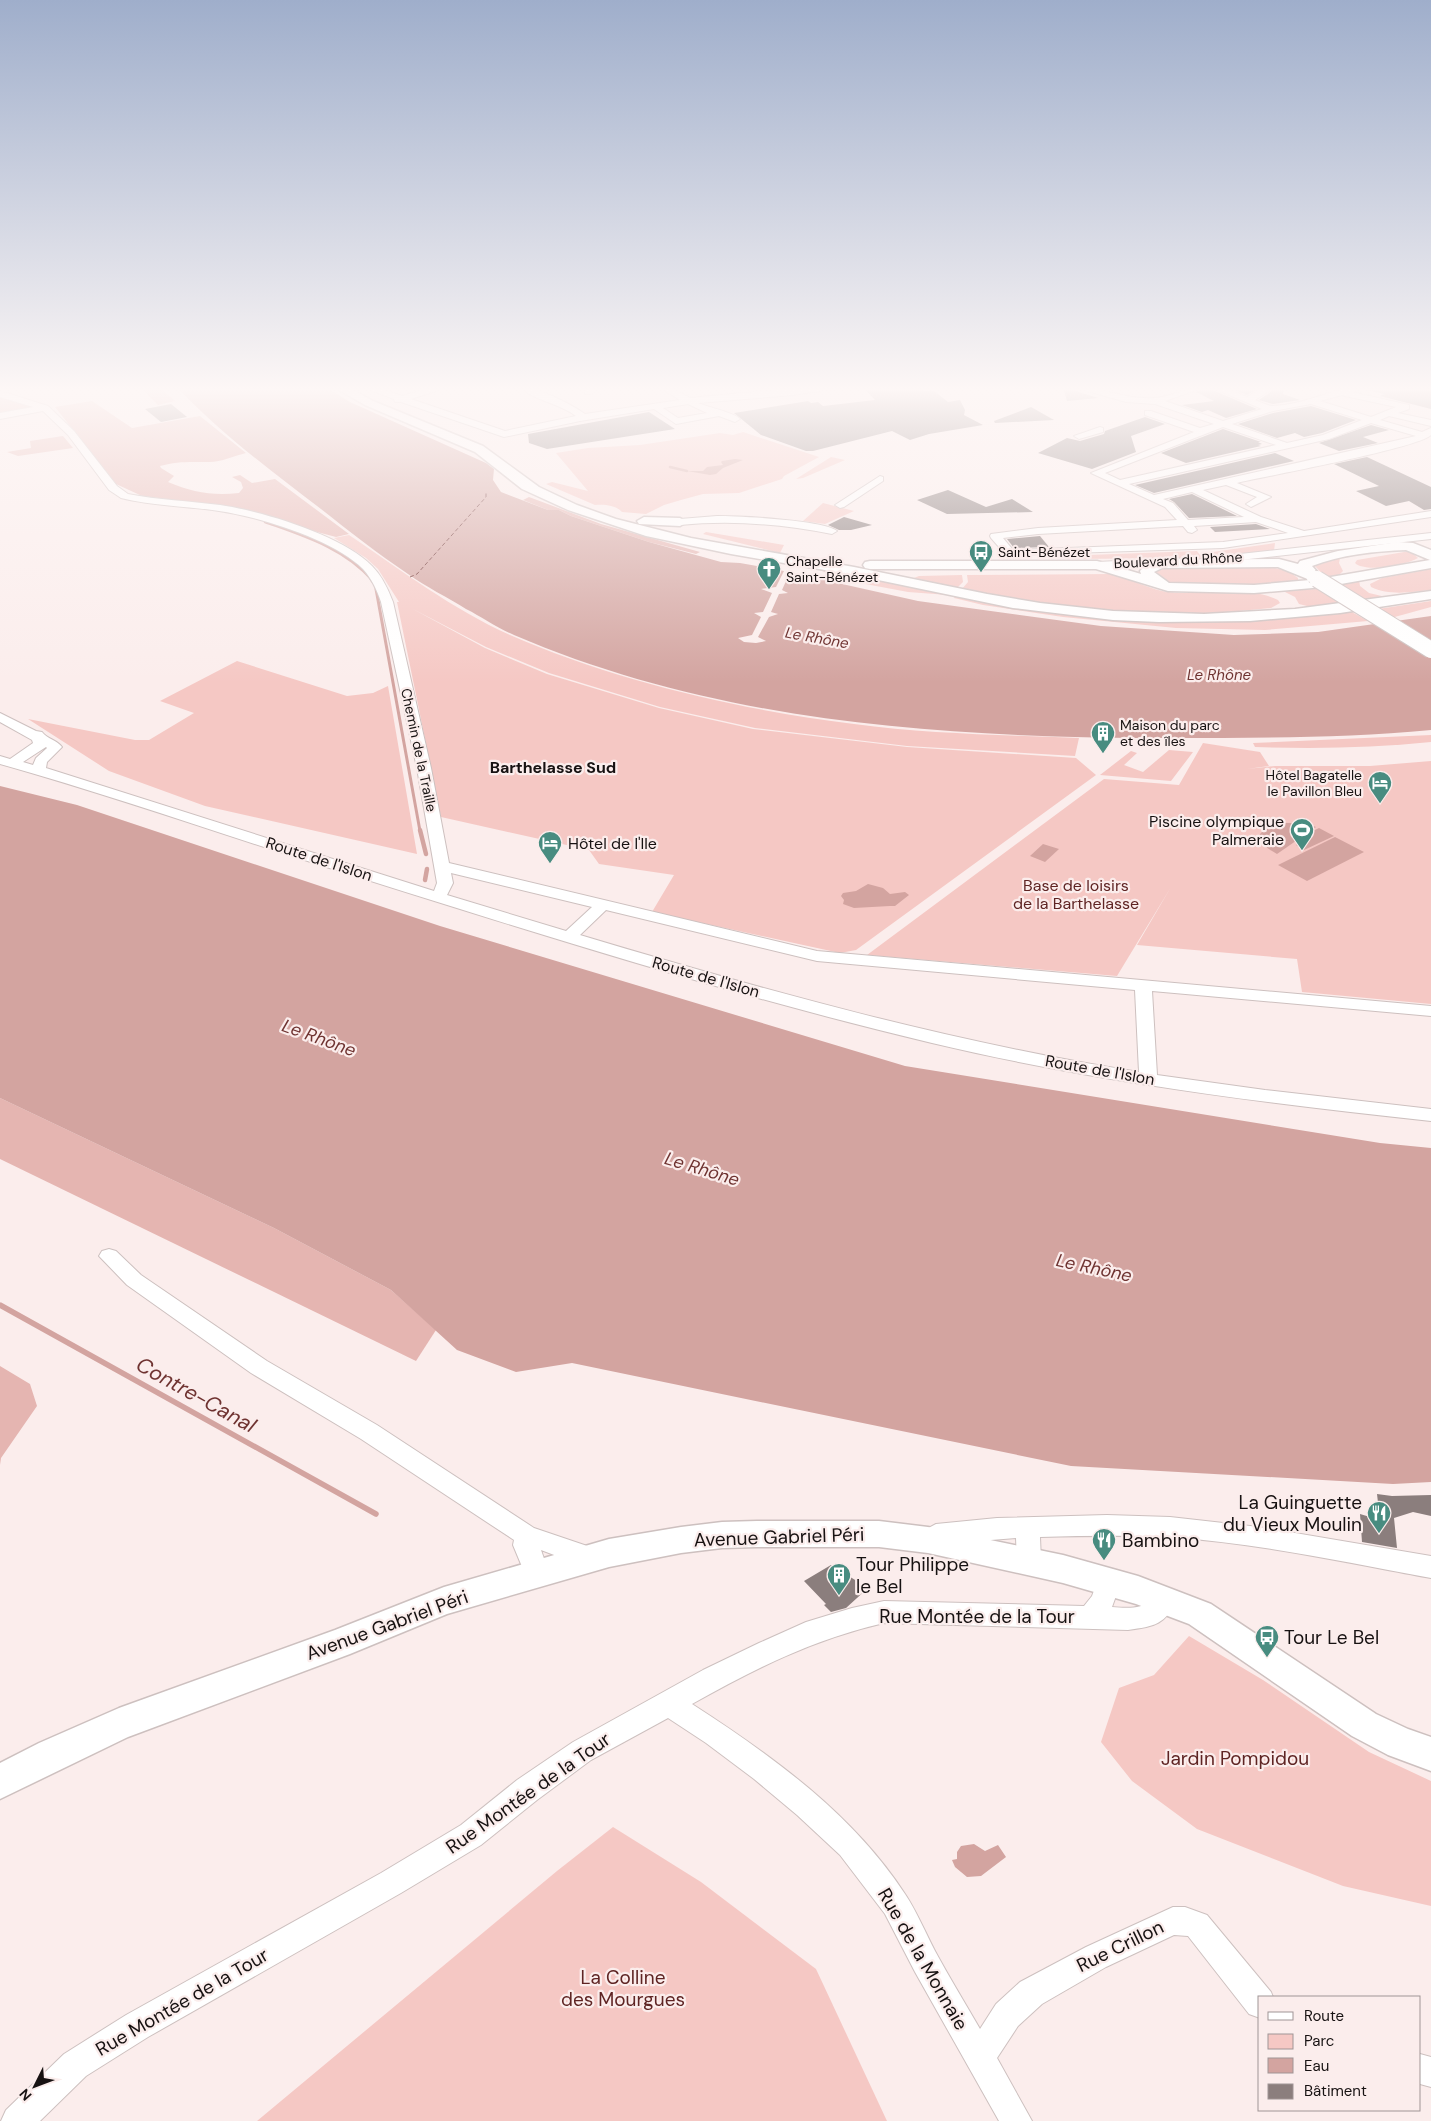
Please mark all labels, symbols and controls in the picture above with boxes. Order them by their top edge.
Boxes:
bus stop icon: Saint-Bénézet [968,539,994,573]
place label: Saint-Bénézet [998,543,1090,561]
street label: Boulevard du Rhône [1113,548,1243,572]
place label: Chapelle Saint-Bénézet [786,552,878,586]
church icon: Chapelle Saint-Bénézet [756,556,782,590]
water label: Le Rhône [784,623,851,653]
water label: Le Rhône [1187,665,1251,685]
street label: Chemin de la Traille [397,687,441,814]
place label: Maison du parc et des îles [1120,716,1220,750]
building icon: Maison du parc et des îles [1090,720,1116,754]
district label: Barthelasse Sud [490,757,616,778]
place label: Hôtel Bagatelle le Pavillon Bleu [1266,766,1362,800]
hotel icon: Hôtel Bagatelle le Pavillon Bleu [1367,770,1393,804]
place label: Piscine olympique Palmeraie [1149,811,1284,850]
sports icon: Piscine olympique Palmeraie [1289,817,1315,851]
hotel icon: Hôtel de l'Ile [537,830,563,864]
street label: Route de l'Islon [263,832,375,886]
place label: Hôtel de l'Ile [568,833,657,854]
park label: Base de loisirs de la Barthelasse [1013,875,1139,914]
street label: Route de l'Islon [650,952,762,1002]
water label: Le Rhône [279,1014,359,1062]
street label: Route de l'Islon [1044,1050,1156,1090]
water label: Le Rhône [662,1146,742,1192]
water label: Le Rhône [1054,1248,1134,1288]
water label: Contre-Canal [131,1350,261,1440]
place label: La Guinguette du Vieux Moulin [1223,1490,1362,1537]
restaurant icon: La Guinguette du Vieux Moulin [1366,1500,1392,1534]
street label: Avenue Gabriel Péri [693,1522,865,1552]
restaurant icon: Bambino [1091,1527,1117,1561]
place label: Bambino [1122,1528,1199,1553]
place label: Tour Philippe le Bel [856,1552,969,1599]
building icon: Tour Philippe le Bel [826,1562,852,1596]
street label: Avenue Gabriel Péri [302,1584,472,1666]
street label: Rue Montée de la Tour [879,1604,1075,1629]
bus stop icon: Tour Le Bel [1254,1624,1280,1658]
place label: Tour Le Bel [1284,1625,1379,1650]
street label: Rue Montée de la Tour [441,1727,615,1859]
park label: Jardin Pompidou [1161,1746,1309,1771]
street label: Rue de la Monnaie [872,1883,974,2035]
street label: Rue Crillon [1072,1914,1168,1978]
street label: Rue Montée de la Tour [91,1942,273,2062]
park label: La Colline des Mourgues [561,1965,685,2012]
legend [1258,1996,1421,2111]
text: Route [1304,2006,1344,2026]
text: Parc [1304,2031,1334,2051]
text: Eau [1304,2056,1329,2076]
north arrow [10,2061,60,2111]
text: Bâtiment [1304,2081,1367,2101]
text: N [15,2085,35,2105]

